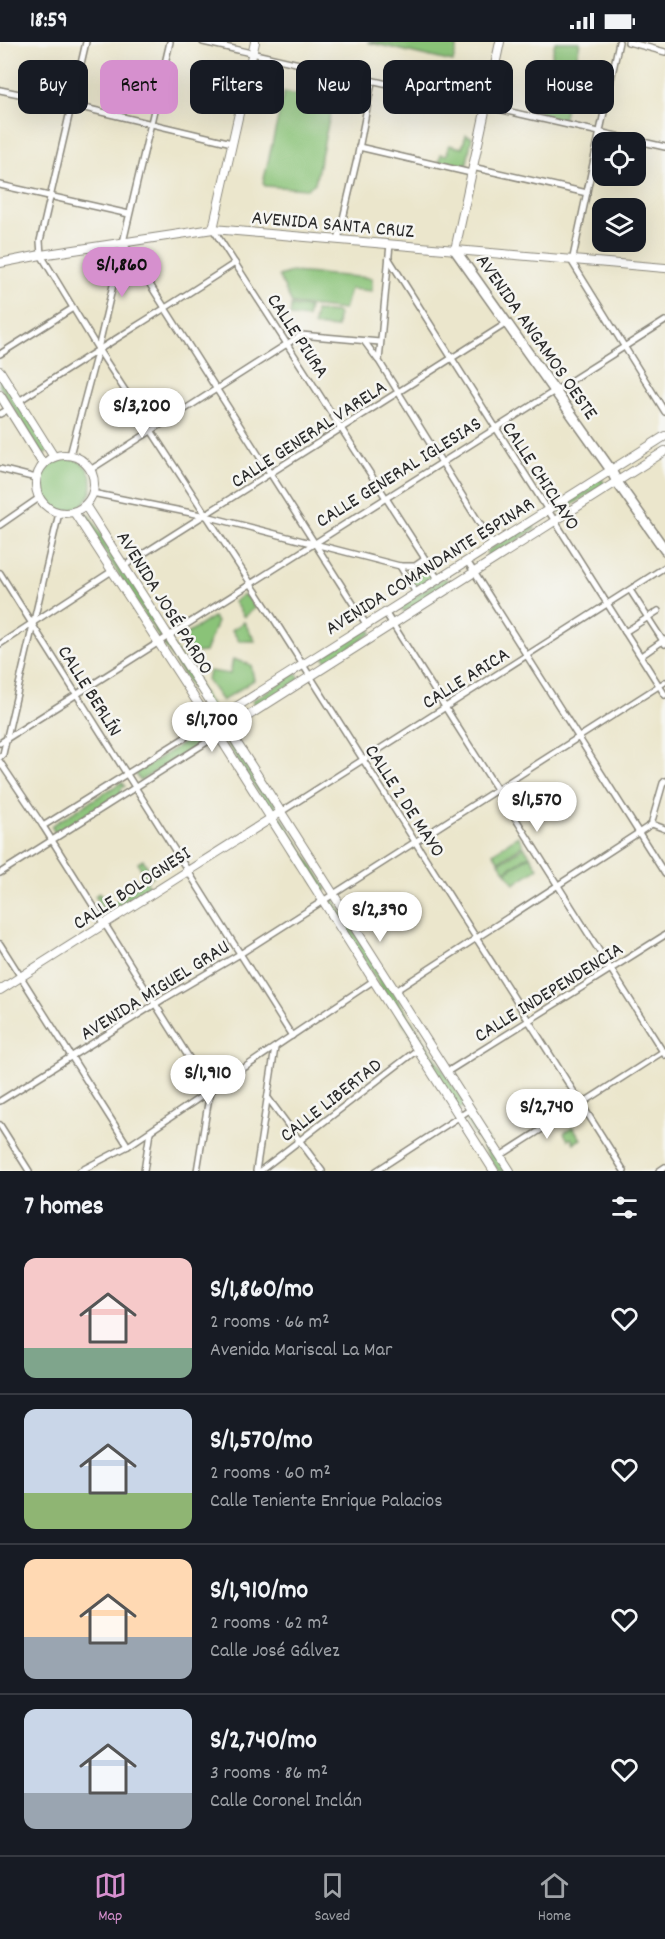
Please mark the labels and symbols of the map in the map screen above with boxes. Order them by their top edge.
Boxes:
street label: AVENIDA SANTA CRUZ [250,205,415,247]
pin: S/1,860 [67,247,177,298]
street label: AVENIDA ANGAMOS OESTE [468,249,603,426]
street label: CALLE PIURA [258,289,335,385]
street label: CALLE GENERAL VARELA [226,374,393,497]
pin: S/3,200 [87,388,197,439]
street label: CALLE GENERAL IGLESIAS [311,411,488,536]
street label: CALLE CHICLAYO [494,417,585,537]
street label: AVENIDA COMANDANTE ESPINAR [321,492,541,644]
street label: AVENIDA JOSÉ PARDO [108,526,219,681]
street label: CALLE BERLÍN [49,641,128,743]
street label: CALLE ARICA [417,642,516,718]
pin: S/1,700 [157,702,267,753]
street label: CALLE 2 DE MAYO [356,740,451,864]
pin: S/1,570 [482,782,592,833]
street label: CALLE BOLOGNESI [68,841,197,938]
pin: S/2,390 [325,892,435,943]
street label: AVENIDA MIGUEL GRAU [75,934,236,1049]
street label: CALLE INDEPENDENCIA [470,936,629,1051]
street label: CALLE LIBERTAD [275,1053,389,1150]
pin: S/1,910 [153,1055,263,1106]
pin: S/2,740 [492,1089,602,1140]

